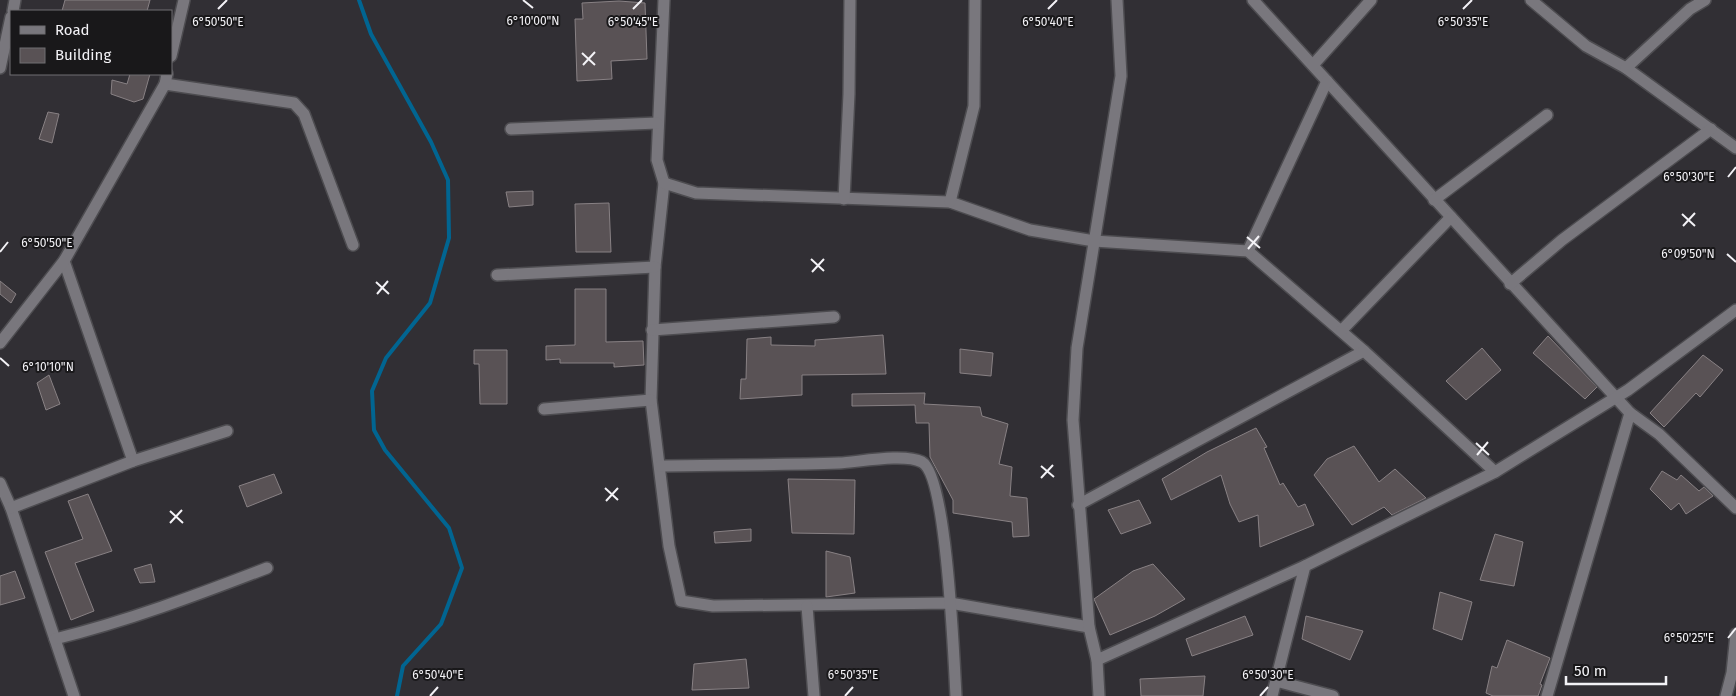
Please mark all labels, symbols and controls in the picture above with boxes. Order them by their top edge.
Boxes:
legend [10,10,172,75]
text: 6°10'00"N [506,14,560,28]
text: 6°50'50"E [192,15,244,29]
text: 6°50'45"E [608,15,658,29]
text: 6°50'40"E [1022,15,1074,29]
text: 6°50'35"E [1438,15,1488,29]
text: Road [55,21,90,39]
text: Building [55,46,111,64]
text: 6°50'30"E [1663,170,1715,184]
text: 6°50'50"E [21,236,73,250]
text: 6°09'50"N [1661,247,1715,261]
text: 6°10'10"N [22,360,74,374]
text: 6°50'25"E [1664,631,1714,645]
scale bar [1566,654,1666,686]
text: 50 m [1574,662,1607,680]
text: 6°50'40"E [412,668,464,682]
text: 6°50'35"E [828,668,878,682]
text: 6°50'30"E [1242,668,1294,682]

